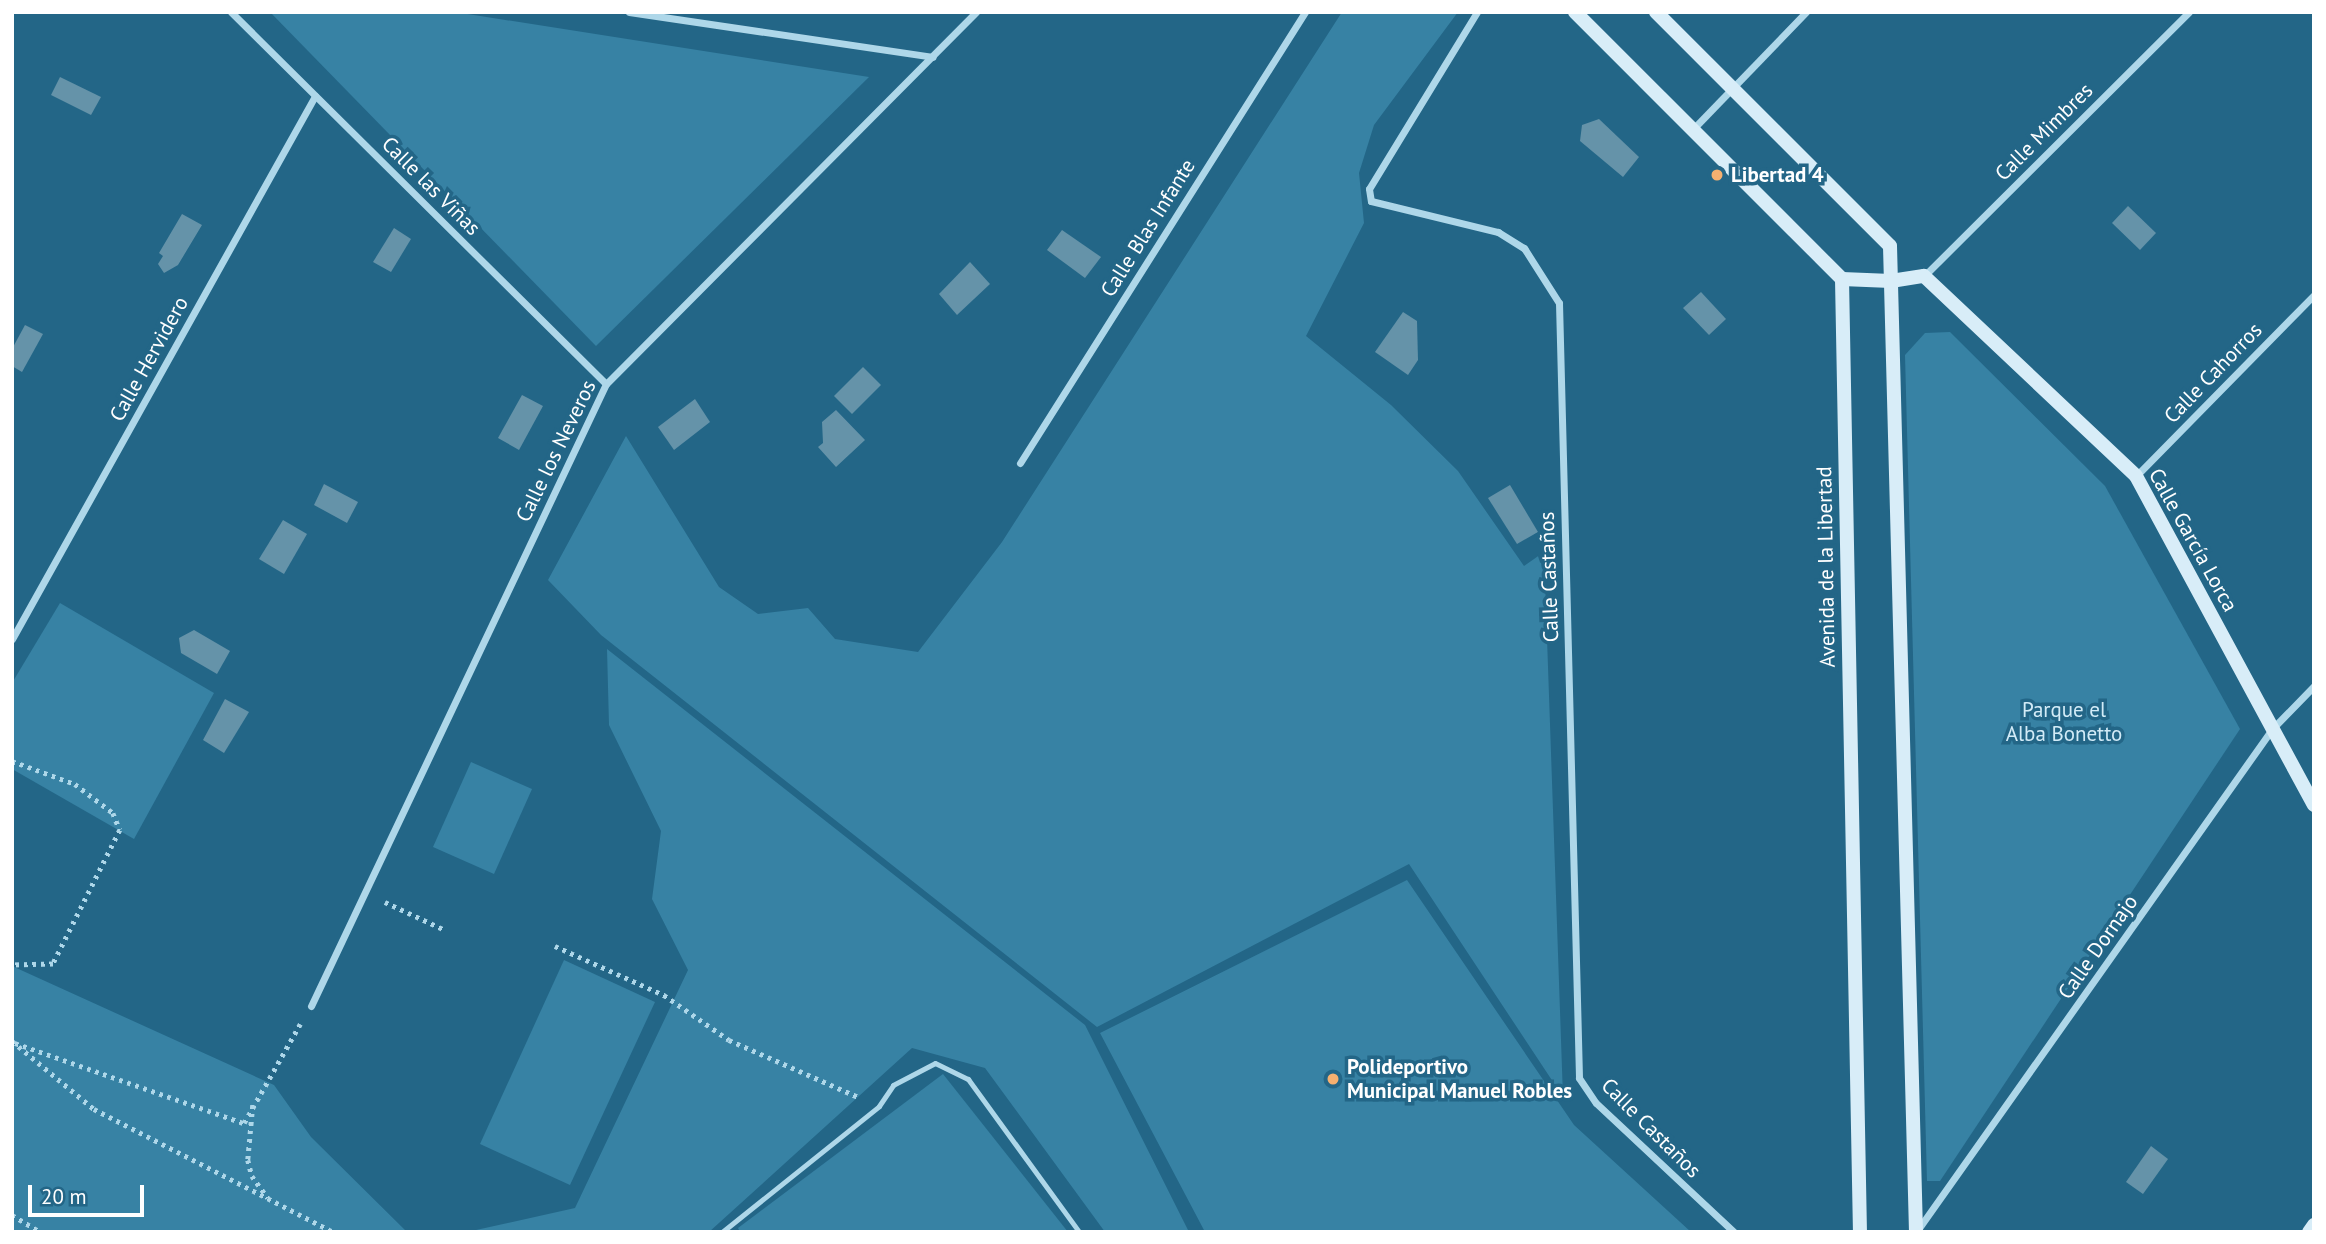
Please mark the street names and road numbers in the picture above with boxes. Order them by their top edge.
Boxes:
street label: Calle Mimbres [1990,78,2098,186]
street label: Calle las Viñas [376,131,486,241]
street label: Calle Blas Infante [1096,154,1200,302]
street label: Calle Hervidero [104,292,194,426]
street label: Calle Cahorros [2159,318,2267,428]
street label: Calle los Neveros [511,376,601,526]
street label: Calle García Lorca [2143,464,2243,616]
street label: Avenida de la Libertad [1812,466,1840,668]
street label: Calle Castaños [1534,511,1564,643]
street label: Calle Dornajo [2053,890,2143,1004]
street label: Calle Castaños [1596,1073,1706,1183]

